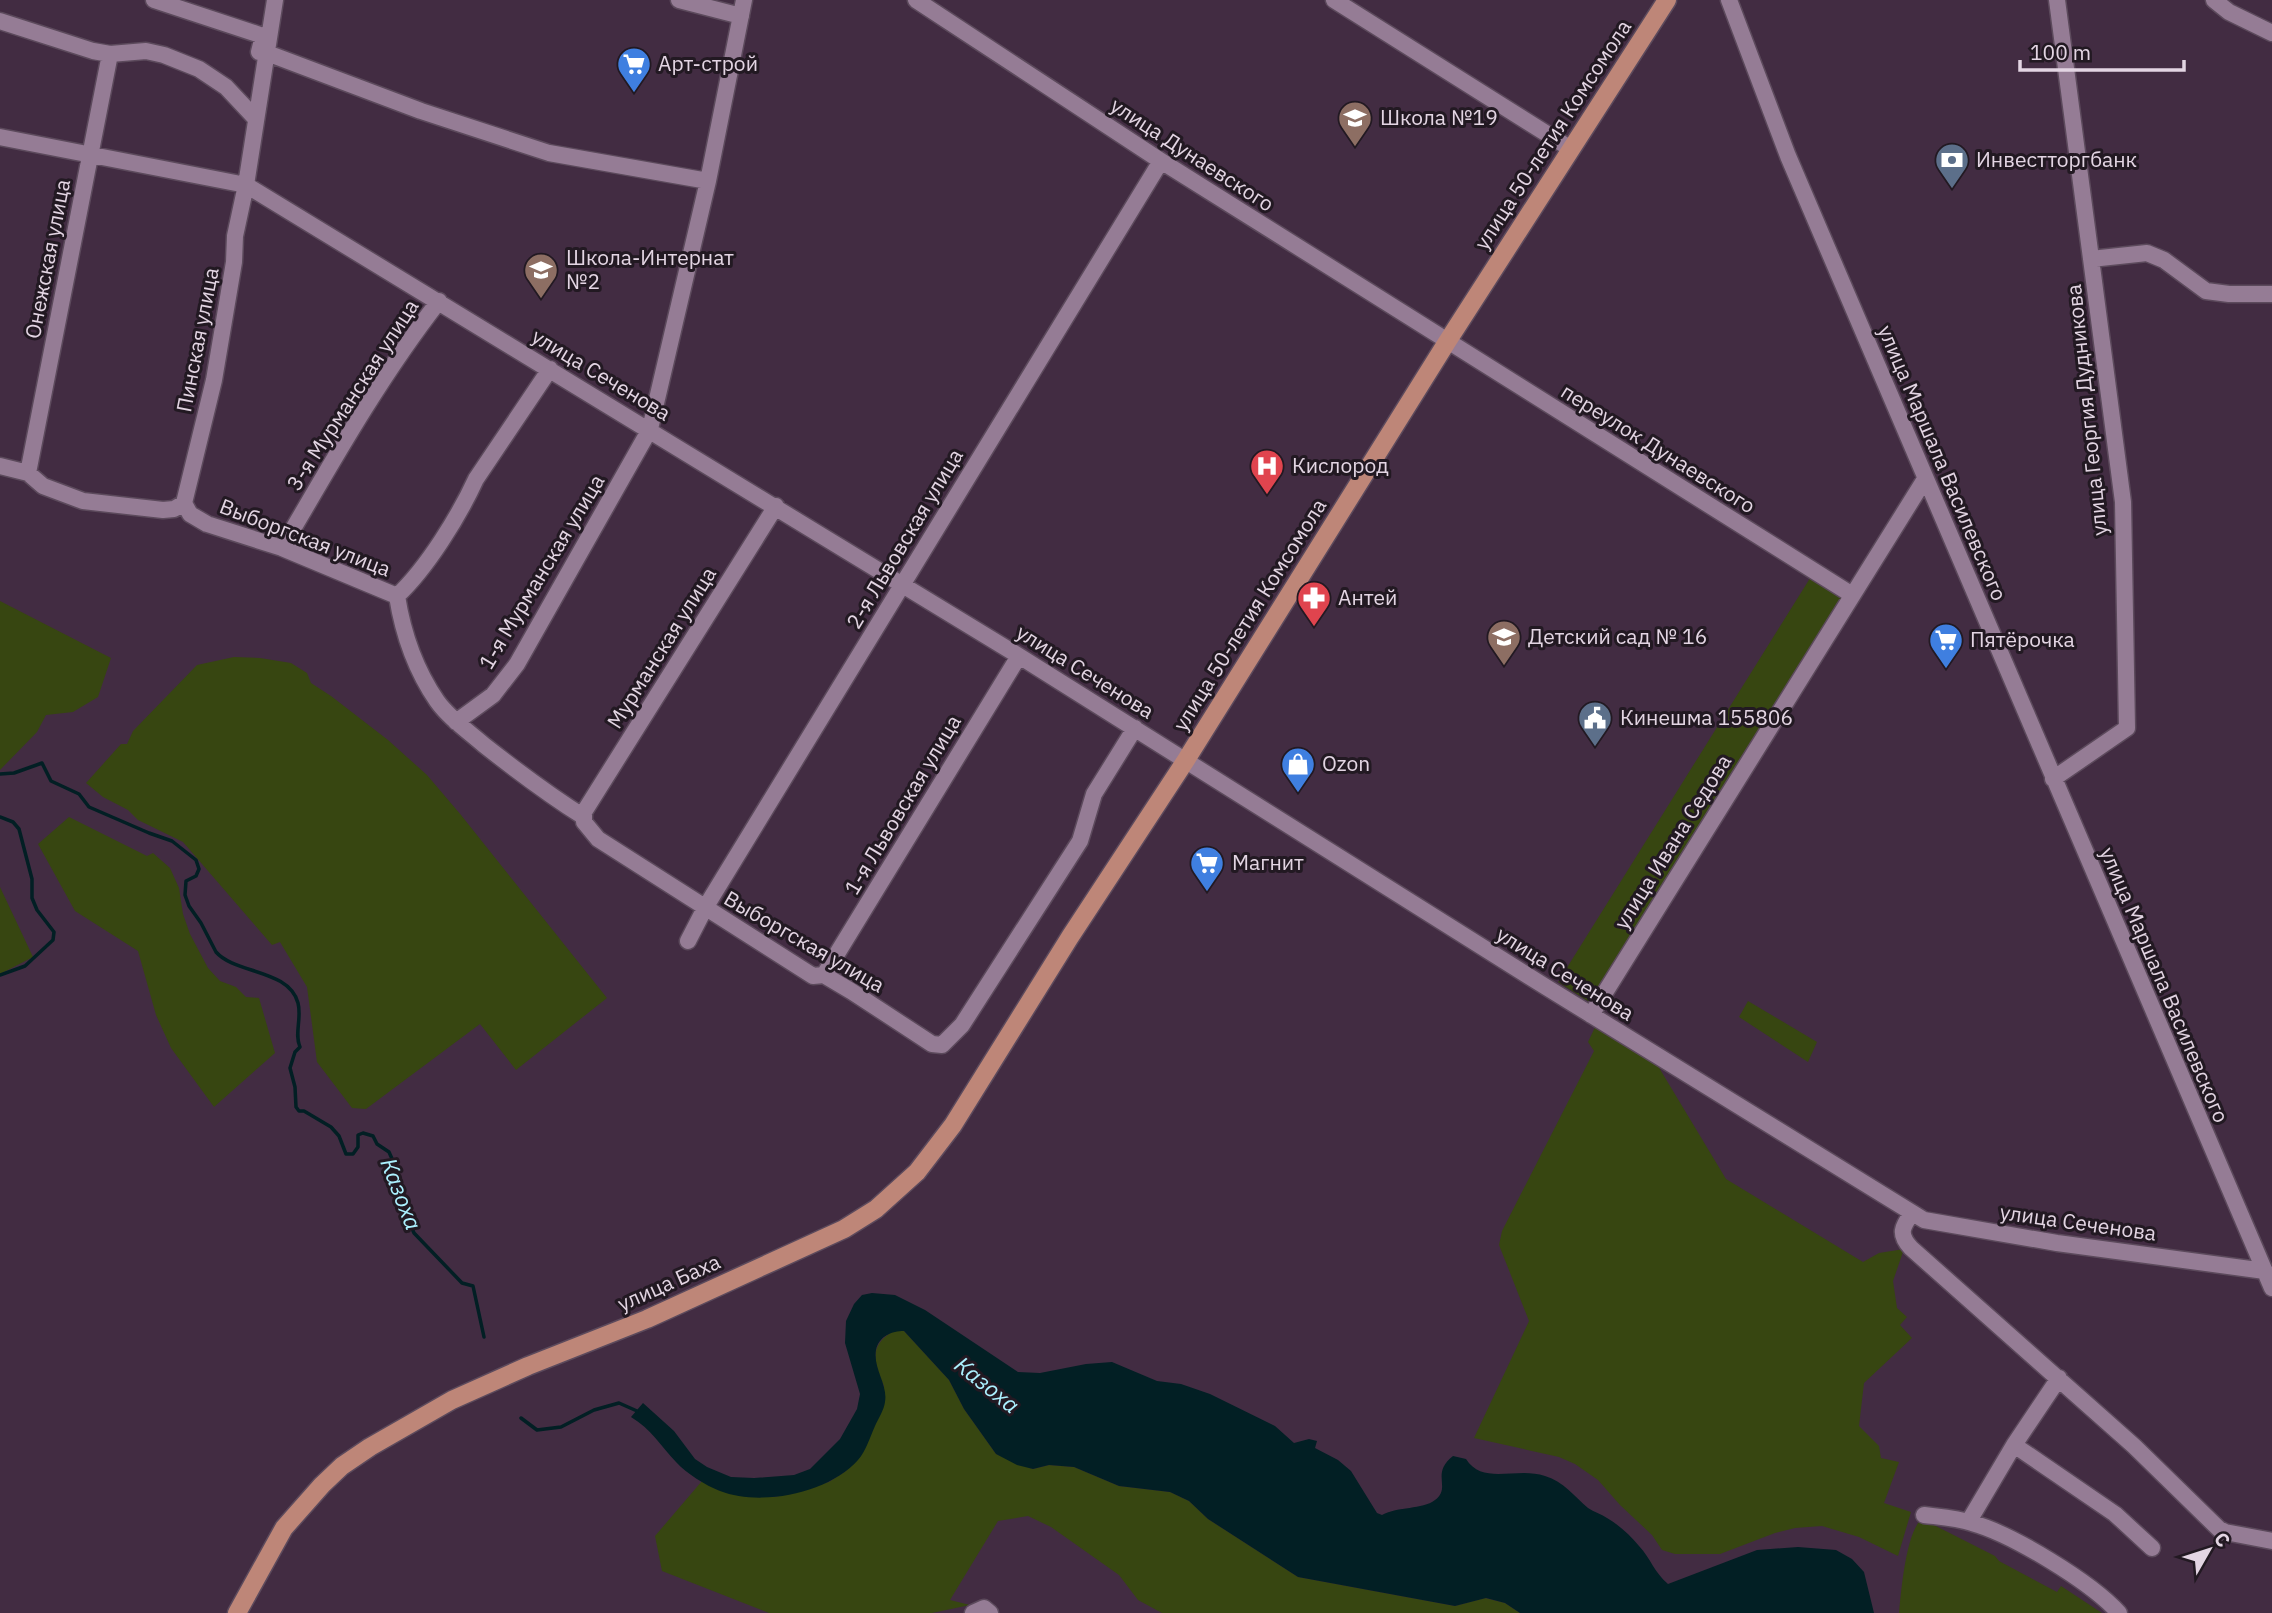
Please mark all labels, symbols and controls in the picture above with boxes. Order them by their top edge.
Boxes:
street label: улица 50-летия Комсомола [1467,14,1637,255]
scale bar [2020,28,2184,72]
text: 100 m [2030,38,2091,66]
supermarket icon: Арт-строй [615,45,653,94]
place label: Арт-строй [658,49,758,77]
street label: улица Дунаевского [1105,91,1280,218]
school or university icon: Школа №19 [1336,99,1374,148]
place label: Школа №19 [1380,103,1498,131]
bank icon: Инвестторгбанк [1933,141,1971,190]
place label: Инвестторгбанк [1976,145,2137,173]
street label: Онежская улица [18,177,76,341]
place label: Школа-Интернат №2 [566,243,734,295]
school or university icon: Школа-Интернат №2 [522,251,560,300]
street label: Пинская улица [169,265,225,414]
street label: улица Георгия Дудникова [2059,283,2113,537]
street label: 3-я Мурманская улица [280,294,425,495]
street label: улица Маршала Василевского [1872,321,2014,605]
street label: улица Сеченова [527,322,676,427]
street label: переулок Дунаевского [1556,377,1761,519]
street label: 2-я Львовская улица [839,443,969,634]
hospital icon: Кислород [1248,447,1286,496]
place label: Кислород [1292,451,1389,479]
street label: 1-я Мурманская улица [472,469,610,674]
street label: Выборгская улица [216,492,395,583]
street label: улица 50-летия Комсомола [1166,493,1332,736]
street label: Мурманская улица [600,561,722,733]
pharmacy icon: Антей [1295,579,1333,628]
place label: Антей [1338,583,1397,611]
street label: улица Сеченова [1011,618,1160,725]
school or university icon: Детский сад № 16 [1485,618,1523,667]
supermarket icon: Пятёрочка [1927,621,1965,670]
place label: Детский сад № 16 [1528,622,1707,650]
place label: Пятёрочка [1970,625,2075,653]
public building icon: Кинешма 155806 [1576,699,1614,748]
place label: Кинешма 155806 [1620,703,1793,731]
street label: 1-я Львовская улица [837,709,967,900]
shop icon: Ozon [1279,745,1317,794]
place label: Ozon [1322,749,1370,777]
street label: улица Ивана Седова [1607,749,1737,934]
street label: улица Маршала Василевского [2094,843,2236,1127]
supermarket icon: Магнит [1188,844,1226,893]
place label: Магнит [1232,848,1304,876]
street label: Выборгская улица [719,884,890,998]
street label: улица Сеченова [1491,920,1640,1027]
water label: Казоха [375,1153,429,1234]
street label: улица Сеченова [1998,1197,2158,1247]
street label: улица Баха [613,1247,724,1317]
water label: Казоха [949,1349,1026,1419]
north arrow [2174,1515,2244,1585]
text: С [2209,1527,2235,1552]

